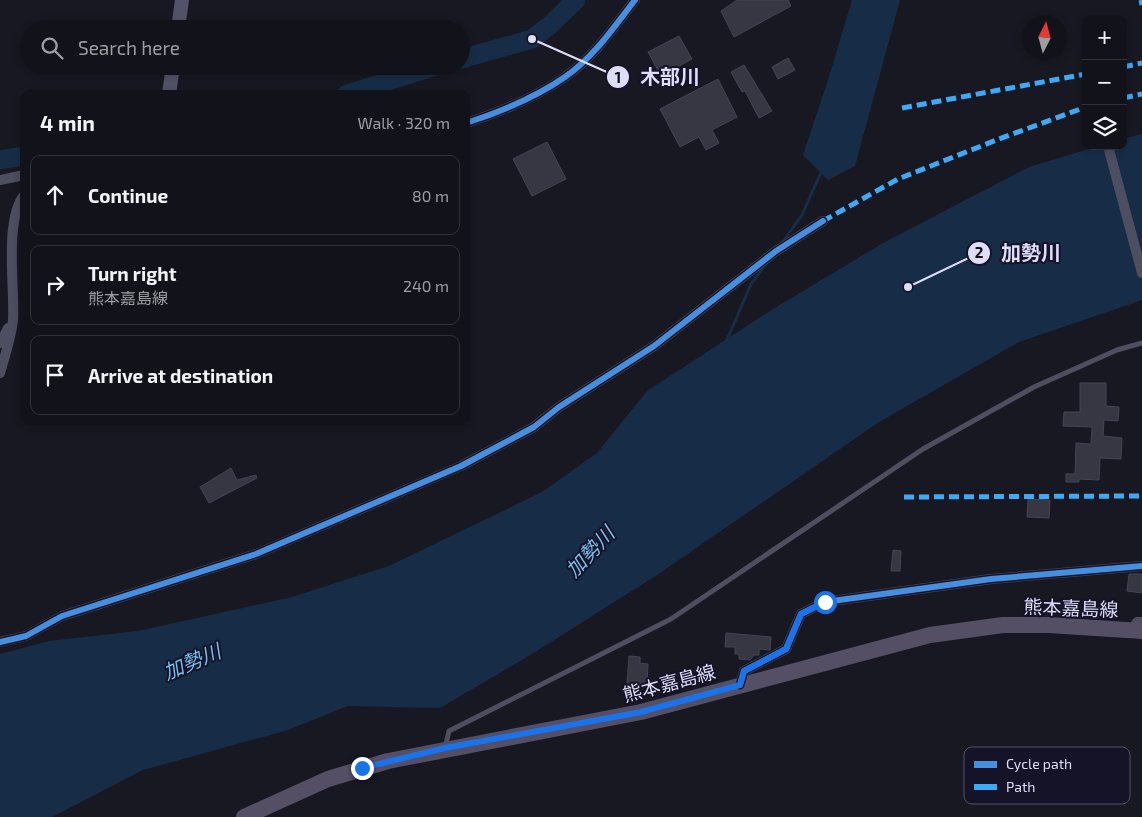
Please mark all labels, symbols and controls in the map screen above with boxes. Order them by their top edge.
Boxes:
north arrow [1022,15,1067,60]
map controls [1082,15,1127,150]
button: + [1082,15,1127,60]
search box [20,20,470,75]
icon: search [38,34,66,62]
text: Search here [78,36,180,59]
callout: 木部川 [605,60,710,95]
button: − [1082,60,1127,105]
text: 木部川 [640,64,700,88]
text: 1 [615,68,621,86]
button: layers [1082,105,1127,150]
text: 4 min [40,110,95,135]
text: Walk · 320 m [357,113,450,132]
icon: ahead [41,181,69,209]
text: Continue [88,184,168,207]
text: 80 m [412,186,449,205]
callout: 加勢川 [966,235,1071,270]
text: 加勢川 [1001,240,1061,264]
text: 2 [975,243,984,261]
text: Turn right [88,262,176,285]
icon: right [41,271,69,299]
text: 240 m [403,276,449,295]
text: 熊本嘉島線 [88,288,168,307]
icon: arrive [41,361,69,389]
text: Arrive at destination [88,364,273,387]
water label: 加勢川 [560,520,620,581]
route start [814,591,837,614]
street label: 熊本嘉島線 [1023,594,1119,621]
water label: 加勢川 [159,638,226,684]
street label: 熊本嘉島線 [620,659,718,706]
legend [964,747,1130,804]
text: Cycle path [1006,755,1072,772]
route end [351,757,374,780]
text: Path [1006,778,1035,795]

